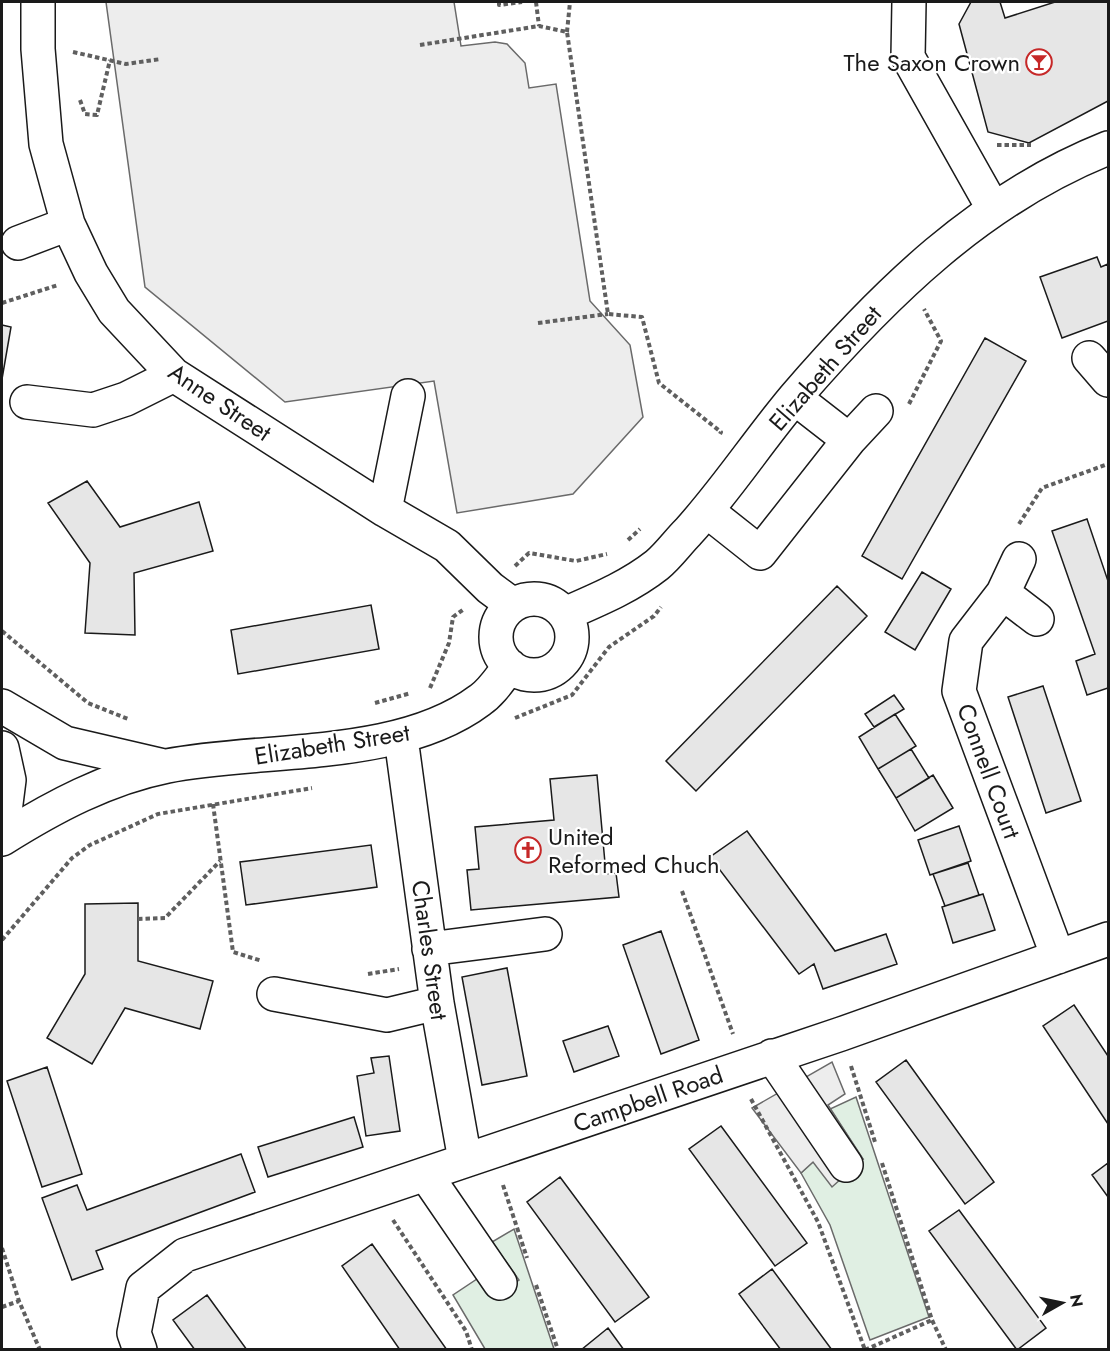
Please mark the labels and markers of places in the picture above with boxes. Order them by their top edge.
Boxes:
place label: The Saxon Crown [843,45,1020,80]
bar icon: The Saxon Crown [1024,47,1054,77]
place label: United Reformed Chuch [548,819,720,882]
church icon: United Reformed Chuch [513,835,543,865]

